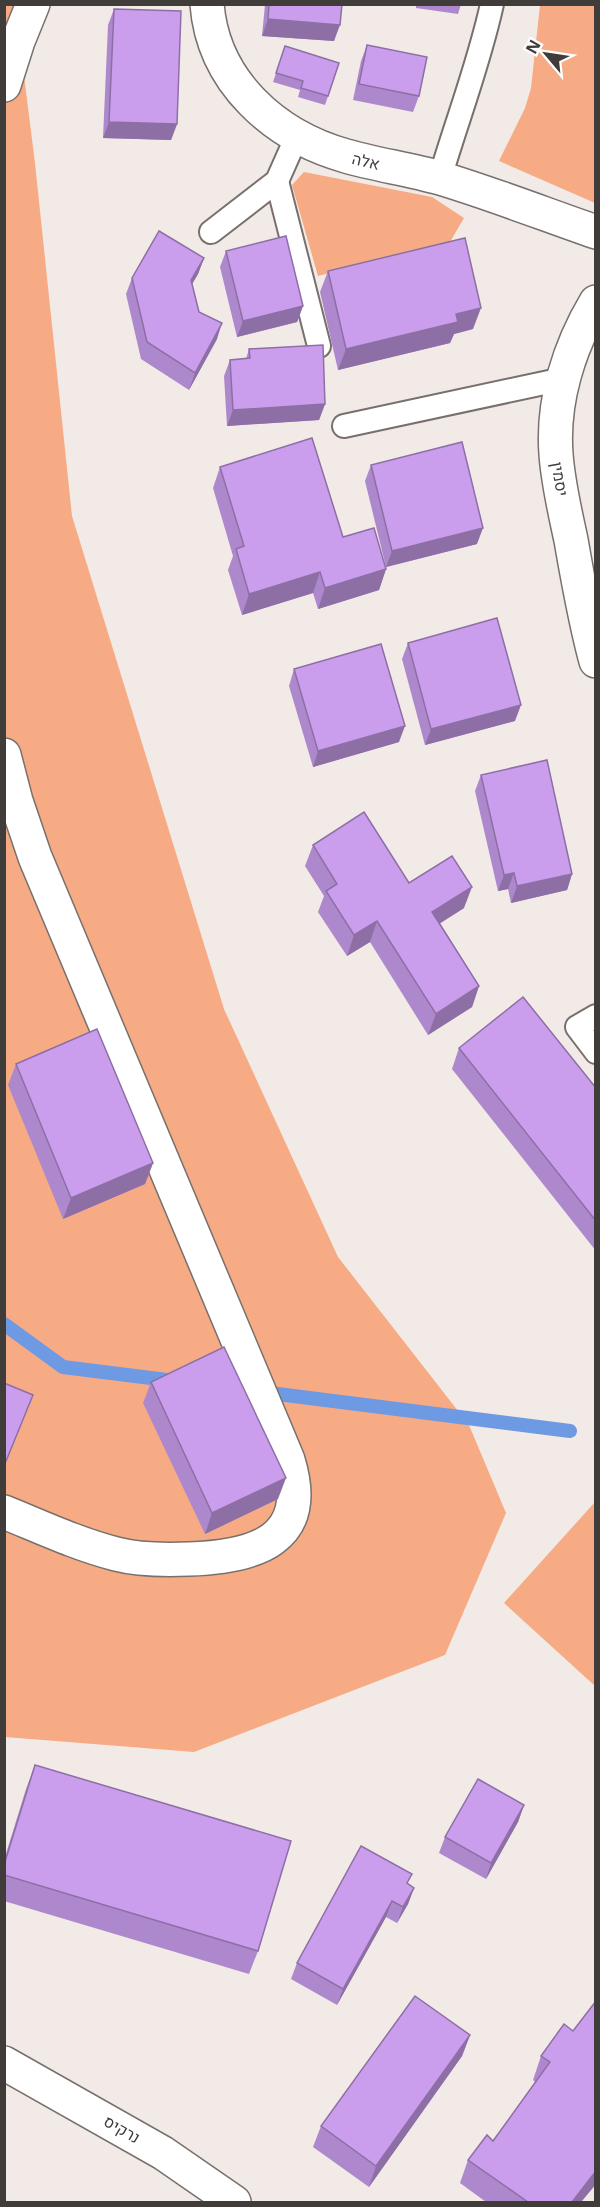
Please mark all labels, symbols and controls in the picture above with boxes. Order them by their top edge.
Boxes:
north arrow [516,24,576,84]
text: N [520,36,546,58]
street label: אלה [350,147,382,175]
street label: יסמין [546,460,574,498]
street label: נרקיס [100,2110,144,2148]

